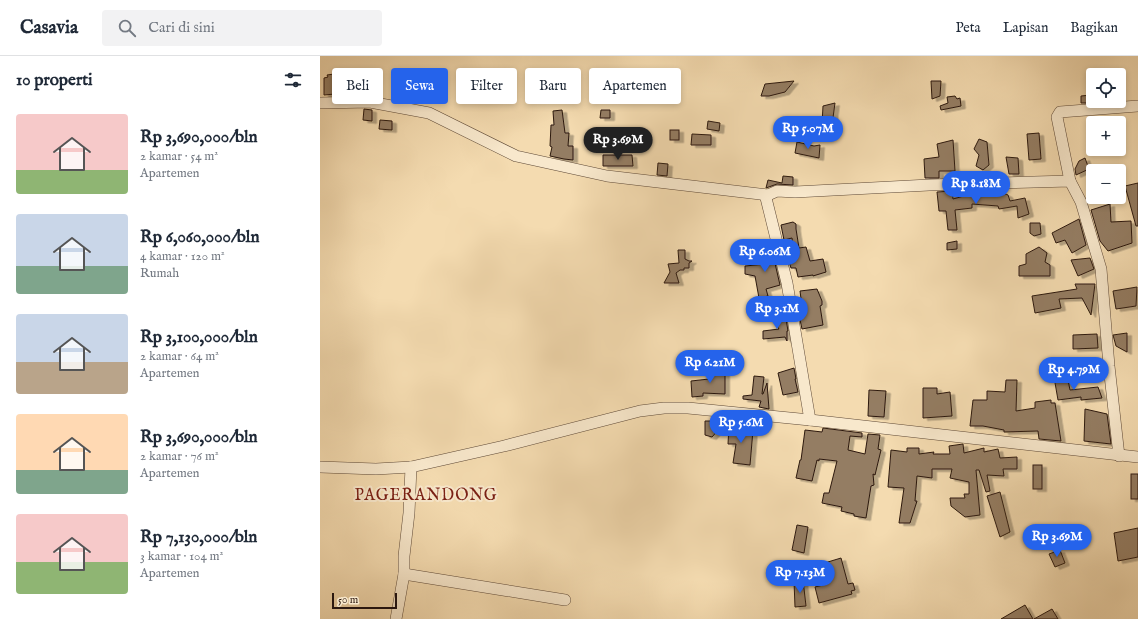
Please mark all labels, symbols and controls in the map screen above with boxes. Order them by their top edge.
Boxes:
search box [102,10,382,46]
text: Casavia [20,16,78,40]
icon: search [116,17,138,39]
text: Cari di sini [148,18,215,37]
text: Peta [955,19,981,37]
text: Lapisan [1003,19,1048,37]
text: Bagikan [1070,19,1118,37]
chip: Beli [332,68,383,104]
chip: Sewa [391,68,448,104]
chip: Filter [456,68,517,104]
chip: Baru [525,68,581,104]
chip: Apartemen [589,68,681,104]
map controls [1086,68,1126,204]
button: locate [1086,68,1126,108]
icon: filters [282,69,304,91]
text: 10 properti [16,70,93,91]
pin: Rp 5.07M [767,116,849,150]
button: + [1086,116,1126,156]
text: Rp 5.07M [782,120,834,137]
text: Rp 3,690,000/bln [140,127,258,148]
pin: Rp 3.69M [577,127,659,161]
icon: home [48,130,96,178]
text: Rp 3.69M [593,131,643,148]
text: 2 kamar · 54 m² [140,148,218,165]
button: − [1086,164,1126,204]
text: Apartemen [140,165,200,182]
pin: Rp 8.18M [935,171,1017,205]
text: Rp 8.18M [951,175,1001,192]
text: Rp 6,060,000/bln [140,227,259,248]
icon: home [48,230,96,278]
pin: Rp 6.06M [724,239,806,273]
text: Rp 6.06M [739,243,791,260]
text: 4 kamar · 120 m² [140,248,225,265]
text: Rumah [140,265,179,282]
pin: Rp 3.1M [740,296,814,330]
text: Rp 3.1M [755,300,799,317]
text: Rp 3,100,000/bln [140,327,258,348]
icon: home [48,330,96,378]
text: 2 kamar · 64 m² [140,348,219,365]
pin: Rp 6.21M [669,350,751,384]
text: Rp 6.21M [684,354,736,371]
pin: Rp 4.79M [1033,357,1115,391]
text: Rp 4.79M [1048,361,1100,378]
text: Apartemen [140,365,200,382]
pin: Rp 5.6M [704,410,778,444]
text: Rp 5.6M [719,414,763,431]
text: Rp 3,690,000/bln [140,427,258,448]
icon: home [48,430,96,478]
text: 2 kamar · 76 m² [140,448,219,465]
text: Apartemen [140,465,200,482]
district label: PAGERANDONG [354,486,498,506]
pin: Rp 3.69M [1016,524,1098,558]
text: Rp 7,130,000/bln [140,527,257,548]
text: Rp 3.69M [1032,528,1082,545]
icon: home [48,530,96,578]
text: 3 kamar · 104 m² [140,548,223,565]
pin: Rp 7.13M [759,560,841,594]
text: Rp 7.13M [775,564,825,581]
text: Apartemen [140,565,200,582]
scale bar [332,591,397,610]
text: 50 m [338,593,358,607]

